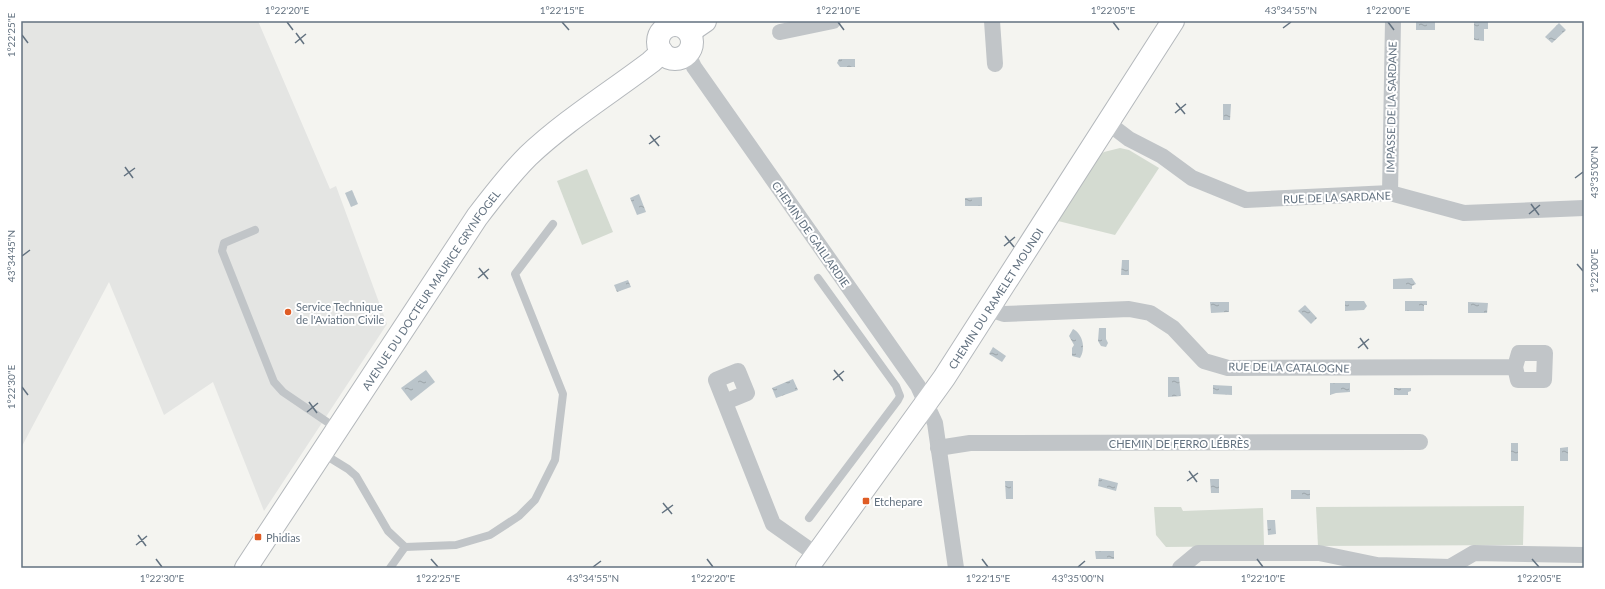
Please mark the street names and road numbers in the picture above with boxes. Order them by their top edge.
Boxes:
street label: IMPASSE DE LA SARDANE [1383,41,1399,173]
street label: CHEMIN DE GAILLARDIE [770,179,852,289]
street label: AVENUE DU DOCTEUR MAURICE GRYNFOGEL [359,187,502,392]
street label: RUE DE LA SARDANE [1283,189,1391,205]
street label: CHEMIN DU RAMELET MOUNDI [945,225,1045,371]
street label: RUE DE LA CATALOGNE [1228,359,1350,375]
street label: CHEMIN DE FERRO LÉBRÈS [1109,437,1249,450]

